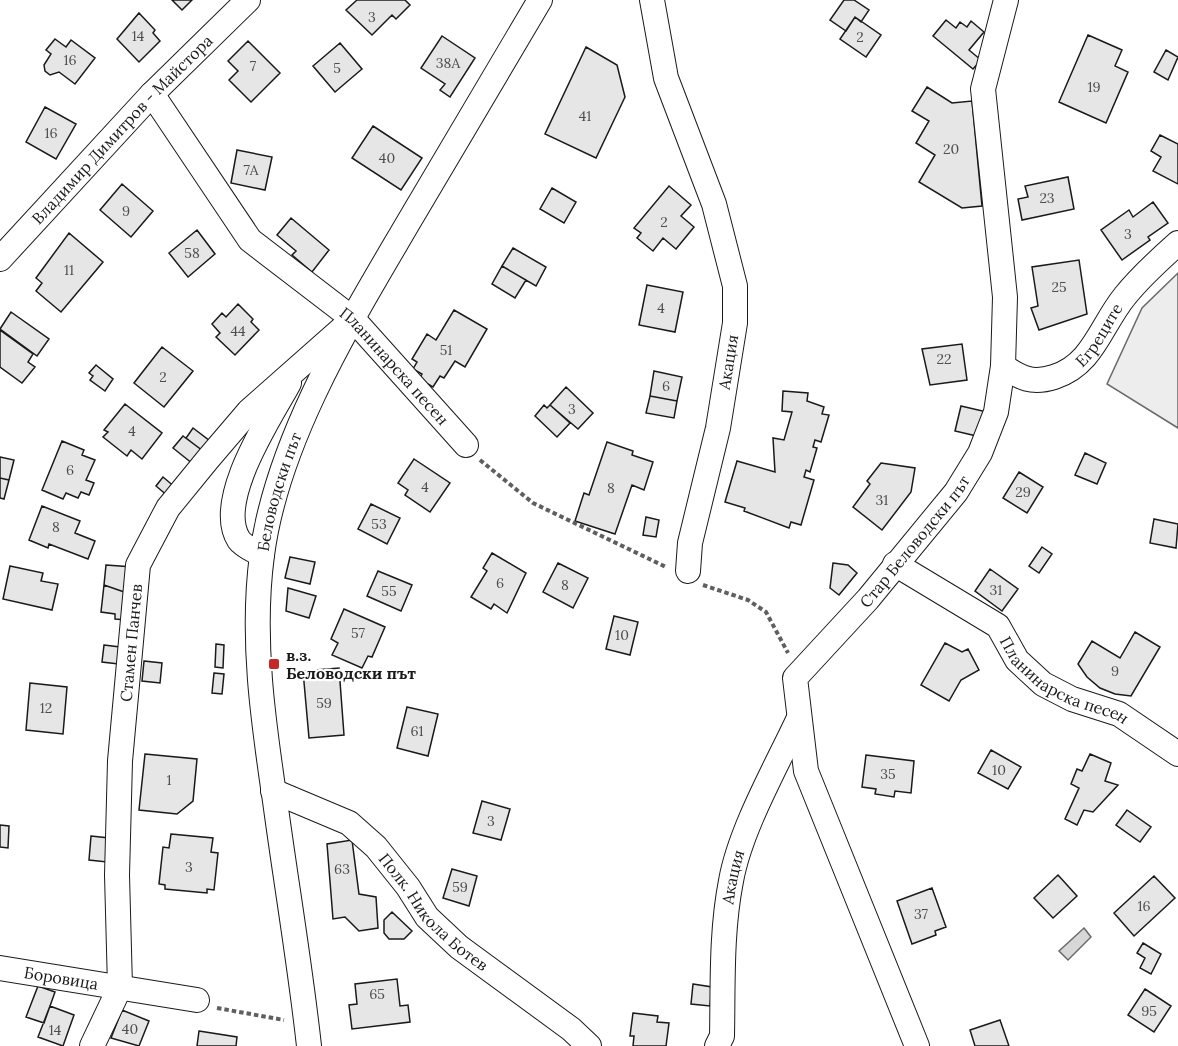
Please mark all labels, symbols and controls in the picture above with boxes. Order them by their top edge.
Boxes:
house number: 3 [368,8,376,26]
house number: 14 [132,27,145,45]
house number: 2 [856,28,864,46]
street label: Владимир Димитров - Майстора [27,30,217,228]
house number: 16 [63,51,77,69]
house number: 38А [436,54,460,72]
house number: 7 [250,57,257,75]
house number: 5 [333,59,341,77]
house number: 19 [1087,78,1101,96]
house number: 41 [579,107,591,125]
house number: 16 [44,124,58,142]
house number: 20 [943,140,959,158]
house number: 40 [379,149,395,167]
house number: 7А [244,161,259,179]
house number: 23 [1039,189,1055,207]
house number: 9 [122,202,130,220]
house number: 2 [660,213,668,231]
house number: 3 [1124,225,1132,243]
house number: 58 [184,244,200,262]
house number: 11 [64,261,74,279]
house number: 25 [1051,278,1067,296]
house number: 4 [657,299,665,317]
street label: Егреците [1071,299,1127,371]
street label: Планинарска песен [336,303,453,429]
house number: 44 [230,322,246,340]
street label: Акация [714,333,742,392]
house number: 51 [440,341,452,359]
house number: 22 [936,350,952,368]
house number: 2 [159,368,167,386]
house number: 6 [662,377,670,395]
house number: 3 [568,400,576,418]
house number: 4 [128,422,136,440]
street label: Беловодски път [253,429,306,553]
house number: 6 [66,461,74,479]
street label: Стар Беловодски път [855,471,974,612]
house number: 4 [421,478,429,496]
house number: 8 [607,479,615,497]
house number: 29 [1015,483,1031,501]
house number: 31 [876,491,888,509]
house number: 53 [371,515,387,533]
house number: 8 [52,518,60,536]
house number: 6 [496,574,504,592]
house number: 8 [561,576,569,594]
house number: 31 [990,581,1002,599]
house number: 55 [381,582,397,600]
street label: Стамен Панчев [115,583,146,703]
house number: 57 [351,624,366,642]
house number: 10 [615,626,629,644]
street label: Планинарска песен [996,633,1133,728]
place label: в.з. Беловодски път [286,645,416,683]
marker: в.з. Беловодски път [267,657,281,671]
house number: 9 [1111,662,1119,680]
house number: 59 [316,694,332,712]
house number: 12 [40,699,52,717]
house number: 61 [410,722,424,740]
house number: 10 [992,761,1006,779]
house number: 35 [880,765,896,783]
house number: 1 [166,771,172,789]
house number: 3 [487,812,495,830]
street label: Акация [717,847,749,907]
street label: Полк. Никола Ботев [375,849,492,975]
house number: 3 [185,858,193,876]
house number: 63 [334,860,350,878]
house number: 59 [452,878,468,896]
house number: 16 [1137,897,1151,915]
house number: 37 [914,905,929,923]
street label: Боровица [23,962,100,994]
house number: 65 [369,985,385,1003]
house number: 95 [1141,1002,1157,1020]
house number: 40 [122,1020,138,1038]
house number: 14 [49,1021,62,1039]

